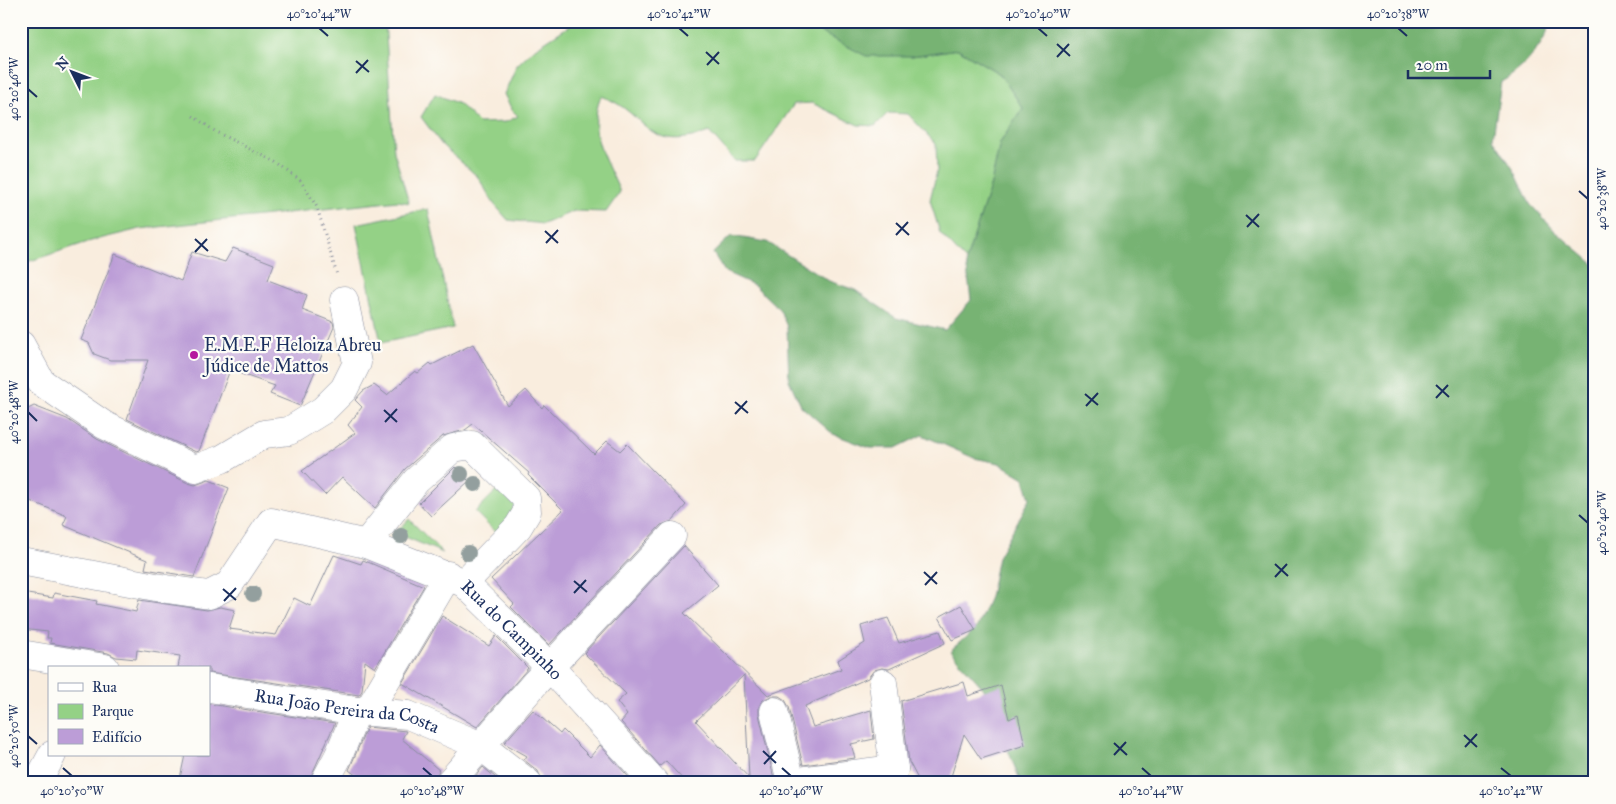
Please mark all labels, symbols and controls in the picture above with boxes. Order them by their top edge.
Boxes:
text: 40°20'44"W [287,7,352,21]
text: 40°20'42"W [647,7,711,21]
text: 40°20'40"W [1006,7,1071,21]
text: 40°20'38"W [1367,7,1430,21]
north arrow [48,48,98,98]
scale bar [1408,48,1491,80]
text: N [52,53,73,74]
text: 20 m [1416,56,1448,74]
text: 40°20'46"W [7,57,21,121]
text: 40°20'38"W [1595,167,1609,230]
place label: E.M.E.F Heloiza Abreu Júdice de Mattos [202,334,382,378]
marker: E.M.E.F Heloiza Abreu Júdice de Mattos [188,349,200,361]
text: 40°20'48"W [7,379,21,444]
text: 40°20'40"W [1595,490,1609,555]
street label: Rua do Campinho [456,575,567,684]
legend [48,666,210,756]
text: Rua [92,678,117,696]
street label: Rua João Pereira da Costa [253,684,443,738]
text: Parque [92,702,134,721]
text: 40°20'50"W [7,704,21,768]
text: Edifício [92,728,142,746]
text: 40°20'50"W [40,784,104,798]
text: 40°20'48"W [400,784,465,798]
text: 40°20'46"W [759,784,823,798]
text: 40°20'44"W [1119,784,1184,798]
text: 40°20'42"W [1479,784,1543,798]

